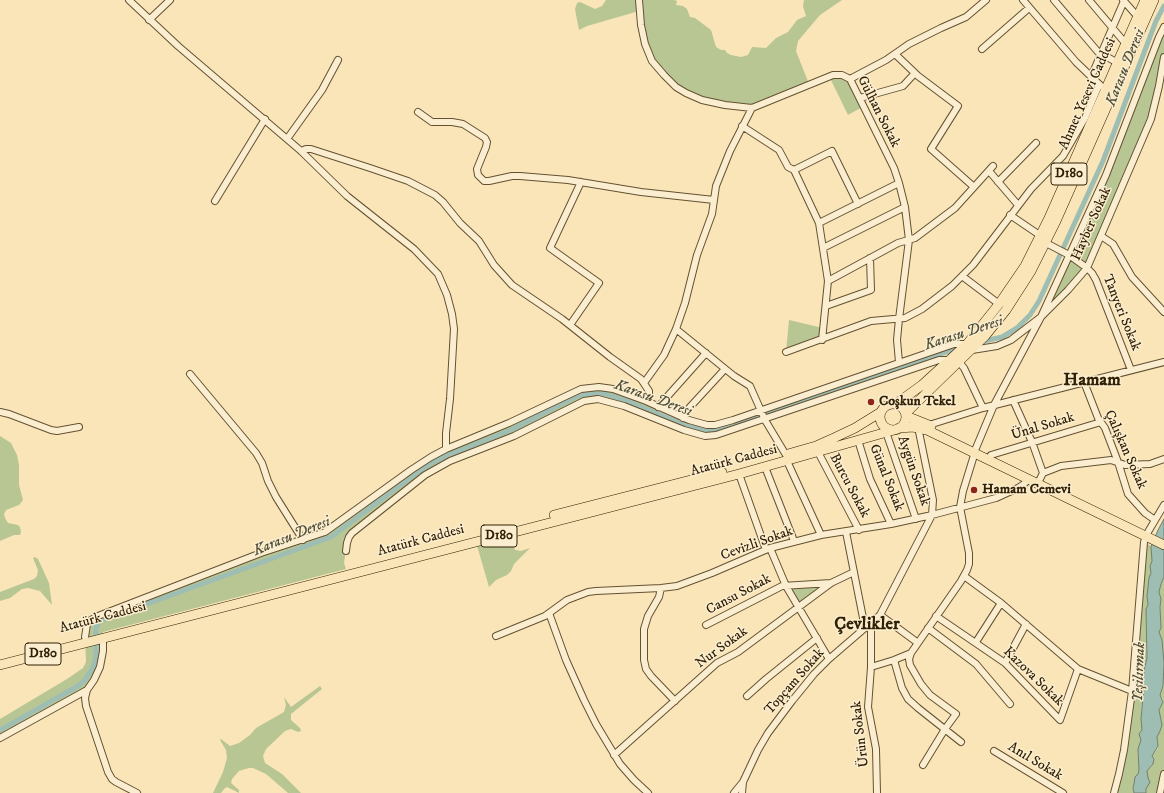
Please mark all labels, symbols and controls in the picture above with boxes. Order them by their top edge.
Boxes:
water label: Karasu Deresi [1102,27,1150,109]
street label: Ahmet Yesevi Caddesi [1056,36,1120,152]
street label: Gülhan Sokak [853,73,903,151]
road number: D180 [1051,163,1087,185]
street label: Hayber Sokak [1068,185,1116,263]
street label: Tanyeri Sokak [1098,272,1144,354]
water label: Karasu Deresi [922,313,1006,355]
district label: Hamam [1063,370,1121,392]
water label: Karasu Deresi [612,377,694,421]
place label: Coşkun Tekel [879,394,956,410]
marker: Coşkun Tekel [866,397,876,407]
street label: Çalışkan Sokak [1100,408,1150,492]
street label: Ünal Sokak [1010,409,1076,445]
street label: Aygün Sokak [893,434,933,508]
street label: Atatürk Caddesi [689,441,779,481]
street label: Günal Sokak [865,442,907,514]
street label: Burcu Sokak [825,451,873,521]
place label: Hamam Cemevi [982,482,1071,498]
marker: Hamam Cemevi [969,485,979,495]
water label: Karasu Deresi [251,513,333,561]
street label: Atatürk Caddesi [376,521,466,561]
street label: Cevizli Sokak [719,523,795,565]
road number: D180 [481,525,517,547]
street label: Cansu Sokak [704,571,774,619]
street label: Atatürk Caddesi [58,598,148,638]
district label: Çevlikler [834,614,900,636]
street label: Nur Sokak [693,624,751,672]
water label: Yeşilırmak [1130,642,1150,702]
road number: D180 [25,643,61,665]
street label: Kazova Sokak [999,644,1067,710]
street label: Topçam Sokak [762,645,828,719]
street label: Ürün Sokak [849,700,873,768]
street label: Anıl Sokak [1005,739,1065,785]

